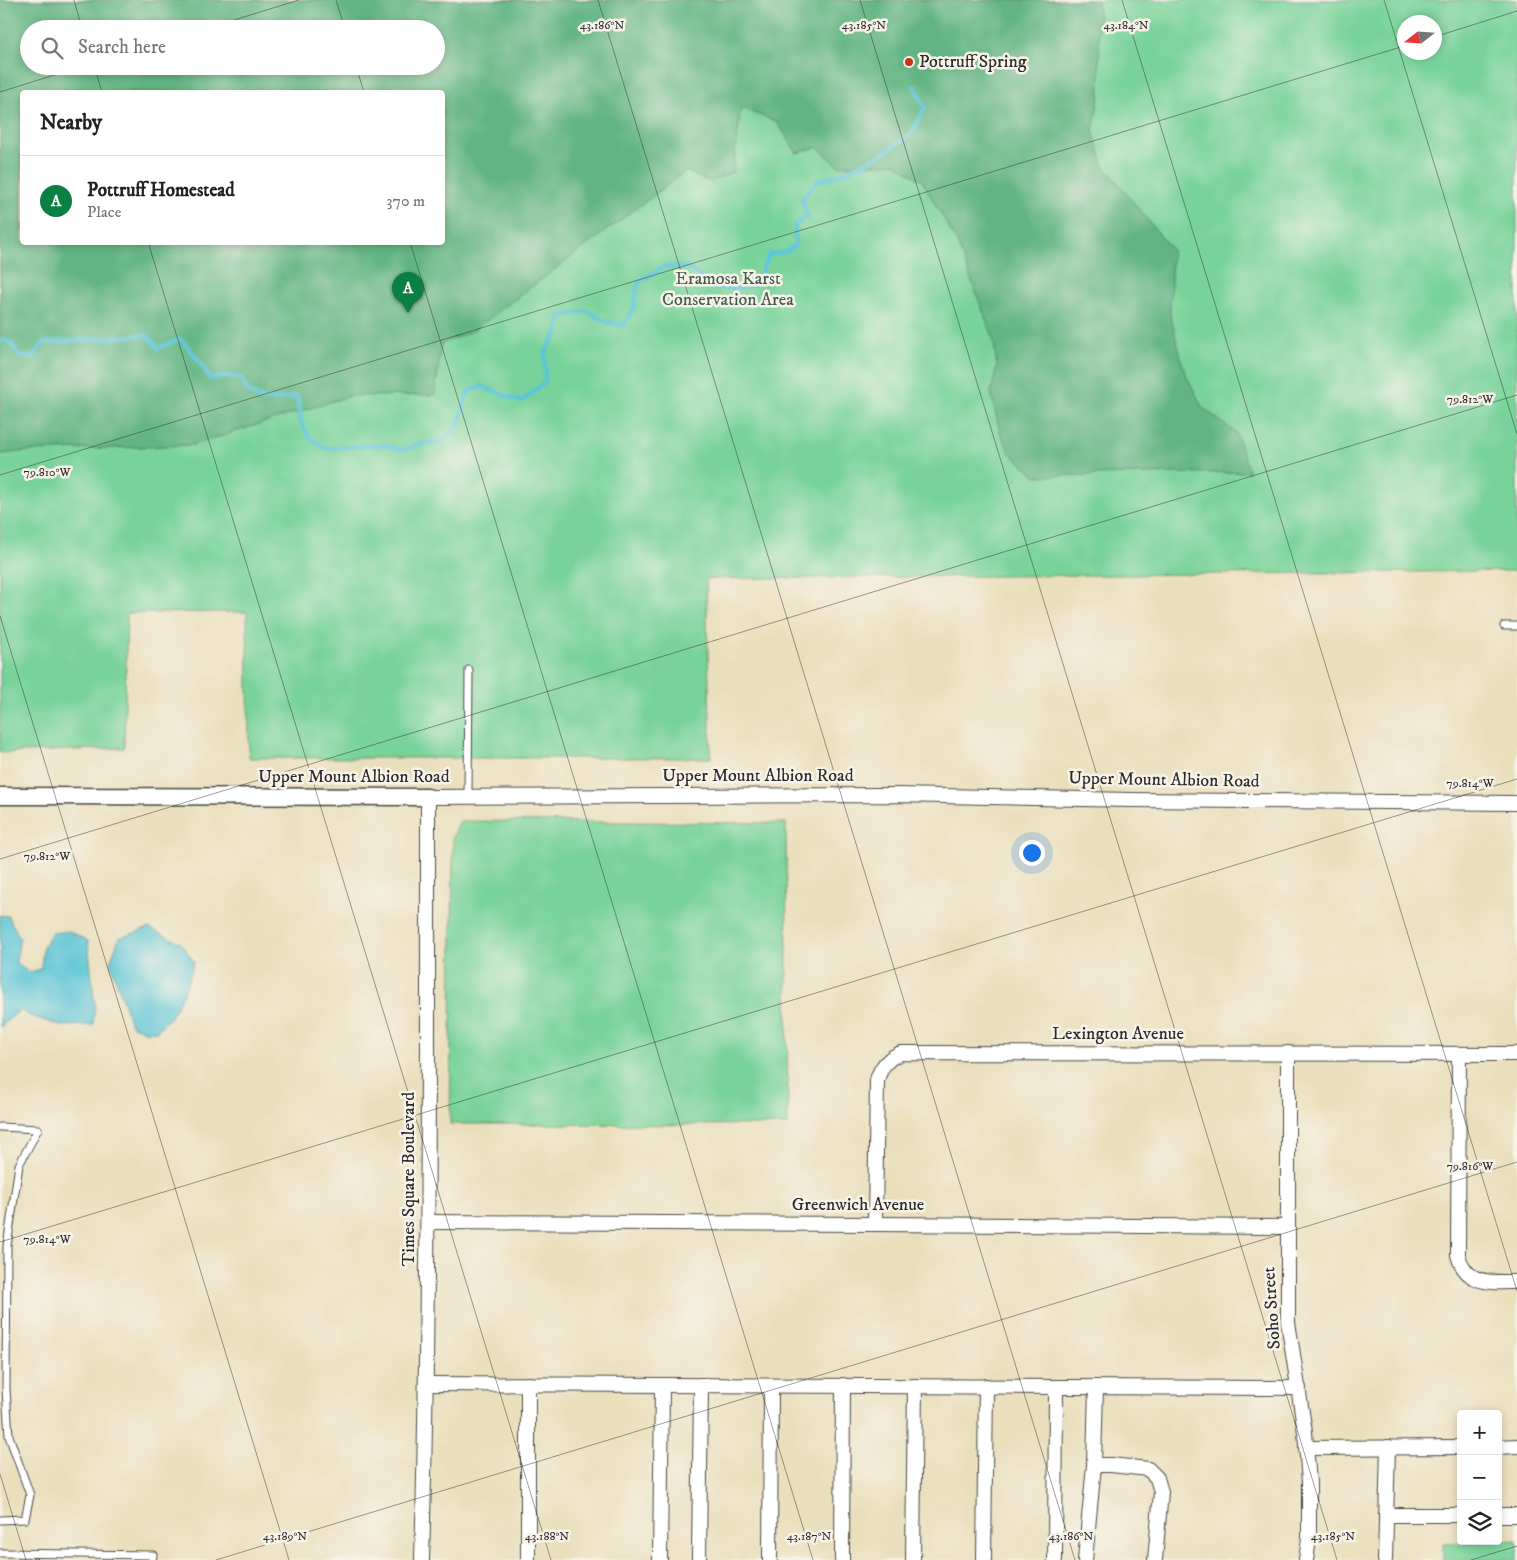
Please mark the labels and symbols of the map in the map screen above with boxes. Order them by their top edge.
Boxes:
north arrow [1397,15,1442,60]
text: 43.186°N [580,18,624,33]
text: 43.185°N [842,18,886,33]
text: 43.184°N [1103,18,1149,33]
place label: Pottruff Spring [919,51,1027,73]
marker: Pottruff Spring [903,56,915,68]
park label: Eramosa Karst Conservation Area [662,268,794,311]
pin: A [392,272,424,313]
text: 79.812°W [1447,392,1494,407]
text: 79.810°W [24,465,71,480]
street label: Upper Mount Albion Road [662,765,854,787]
street label: Upper Mount Albion Road [258,766,450,788]
street label: Upper Mount Albion Road [1068,767,1260,793]
text: 79.814°W [1446,776,1495,791]
your location [1019,840,1045,866]
text: 79.812°W [24,849,71,864]
street label: Lexington Avenue [1052,1023,1184,1045]
street label: Times Square Boulevard [398,1092,420,1266]
text: 79.816°W [1447,1159,1494,1174]
street label: Greenwich Avenue [792,1194,924,1216]
text: 79.814°W [23,1232,72,1247]
street label: Soho Street [1258,1266,1286,1350]
text: 43.189°N [263,1529,307,1544]
text: 43.188°N [525,1529,569,1544]
text: 43.187°N [787,1529,831,1544]
text: 43.186°N [1049,1529,1093,1544]
text: 43.185°N [1311,1529,1355,1544]

